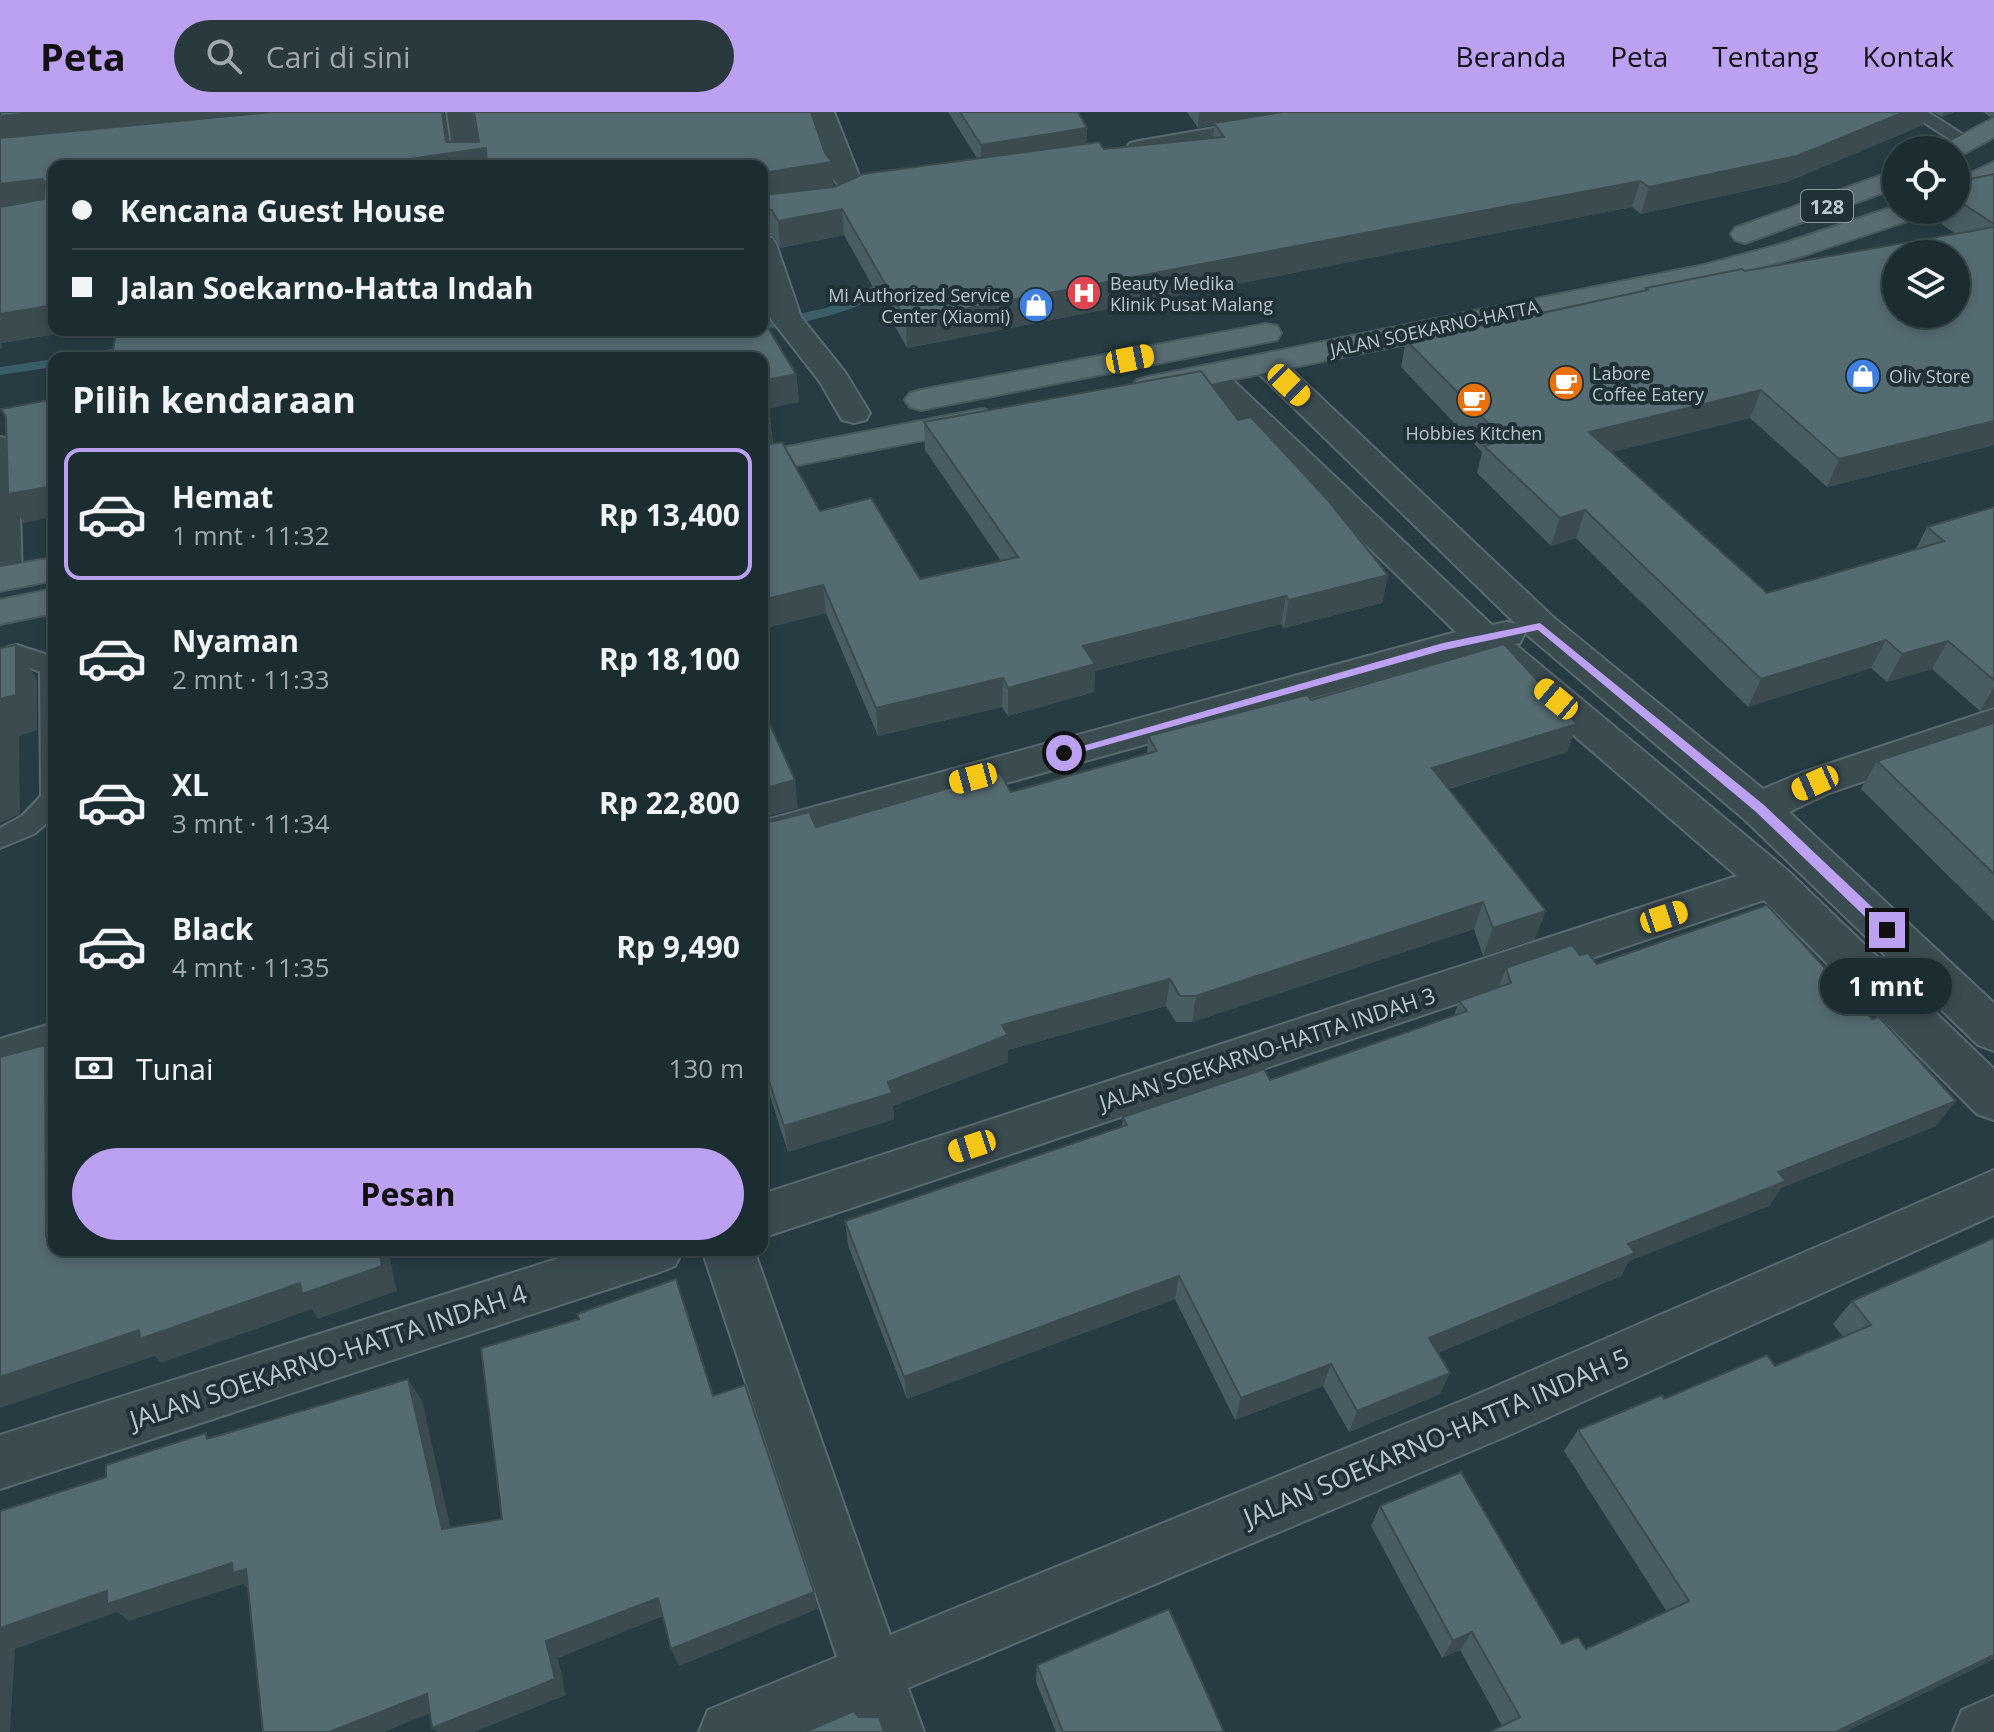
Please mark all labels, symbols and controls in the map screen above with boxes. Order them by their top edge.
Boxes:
search box [174,20,734,92]
text: Peta [40,30,126,82]
icon: search [202,34,246,78]
text: Cari di sini [266,36,411,77]
text: Beranda [1456,37,1566,75]
text: Peta [1610,37,1668,75]
text: Tentang [1712,37,1819,75]
text: Kontak [1863,37,1954,75]
map controls [1882,136,1970,328]
button: locate [1882,136,1970,224]
text: Kencana Guest House [120,190,445,231]
road number: 128 [1801,190,1853,222]
button: layers [1882,240,1970,328]
text: Jalan Soekarno-Hatta Indah [120,267,533,308]
place label: Beauty Medika Klinik Pusat Malang [1110,271,1273,316]
hospital icon: Beauty Medika Klinik Pusat Malang [1065,274,1103,312]
place label: Mi Authorized Service Center (Xiaomi) [828,283,1010,328]
shop icon: Mi Authorized Service Center (Xiaomi) [1017,286,1055,324]
street label: JALAN SOEKARNO-HATTA [1326,294,1541,362]
car [1104,343,1156,375]
shop icon: Oliv Store [1844,357,1882,395]
car [1263,360,1315,410]
place label: Labore Coffee Eatery [1592,361,1705,406]
cafe icon: Labore Coffee Eatery [1547,364,1585,402]
place label: Oliv Store [1889,364,1970,388]
text: Pilih kendaraan [72,375,356,424]
cafe icon: Hobbies Kitchen [1455,381,1493,419]
place label: Hobbies Kitchen [1406,421,1542,445]
text: Hemat [172,476,273,517]
icon: car [76,478,148,550]
text: Rp 13,400 [599,494,740,535]
text: 1 mnt · 11:32 [172,517,330,553]
text: Nyaman [172,620,299,661]
icon: car [76,622,148,694]
text: Rp 18,100 [599,638,740,679]
text: 2 mnt · 11:33 [172,661,330,697]
car [1530,674,1582,724]
route start [1046,735,1082,771]
car [947,760,999,796]
car [1788,762,1842,804]
text: XL [172,764,209,805]
icon: car [76,766,148,838]
text: Rp 22,800 [599,782,740,823]
text: 3 mnt · 11:34 [172,805,330,841]
car [1637,898,1691,936]
text: Black [172,908,253,949]
icon: car [76,910,148,982]
route end [1869,912,1905,948]
text: Rp 9,490 [616,926,740,967]
text: 4 mnt · 11:35 [172,949,330,985]
callout: 1 mnt [1821,958,1953,1014]
text: 1 mnt [1848,968,1924,1004]
street label: JALAN SOEKARNO-HATTA INDAH 3 [1093,979,1439,1117]
icon: cash [72,1046,116,1090]
text: Tunai [136,1048,214,1089]
text: 130 m [669,1050,744,1086]
car [945,1127,999,1165]
button: Pesan [72,1148,744,1240]
street label: JALAN SOEKARNO-HATTA INDAH 4 [122,1275,531,1438]
street label: JALAN SOEKARNO-HATTA INDAH 5 [1235,1339,1634,1536]

